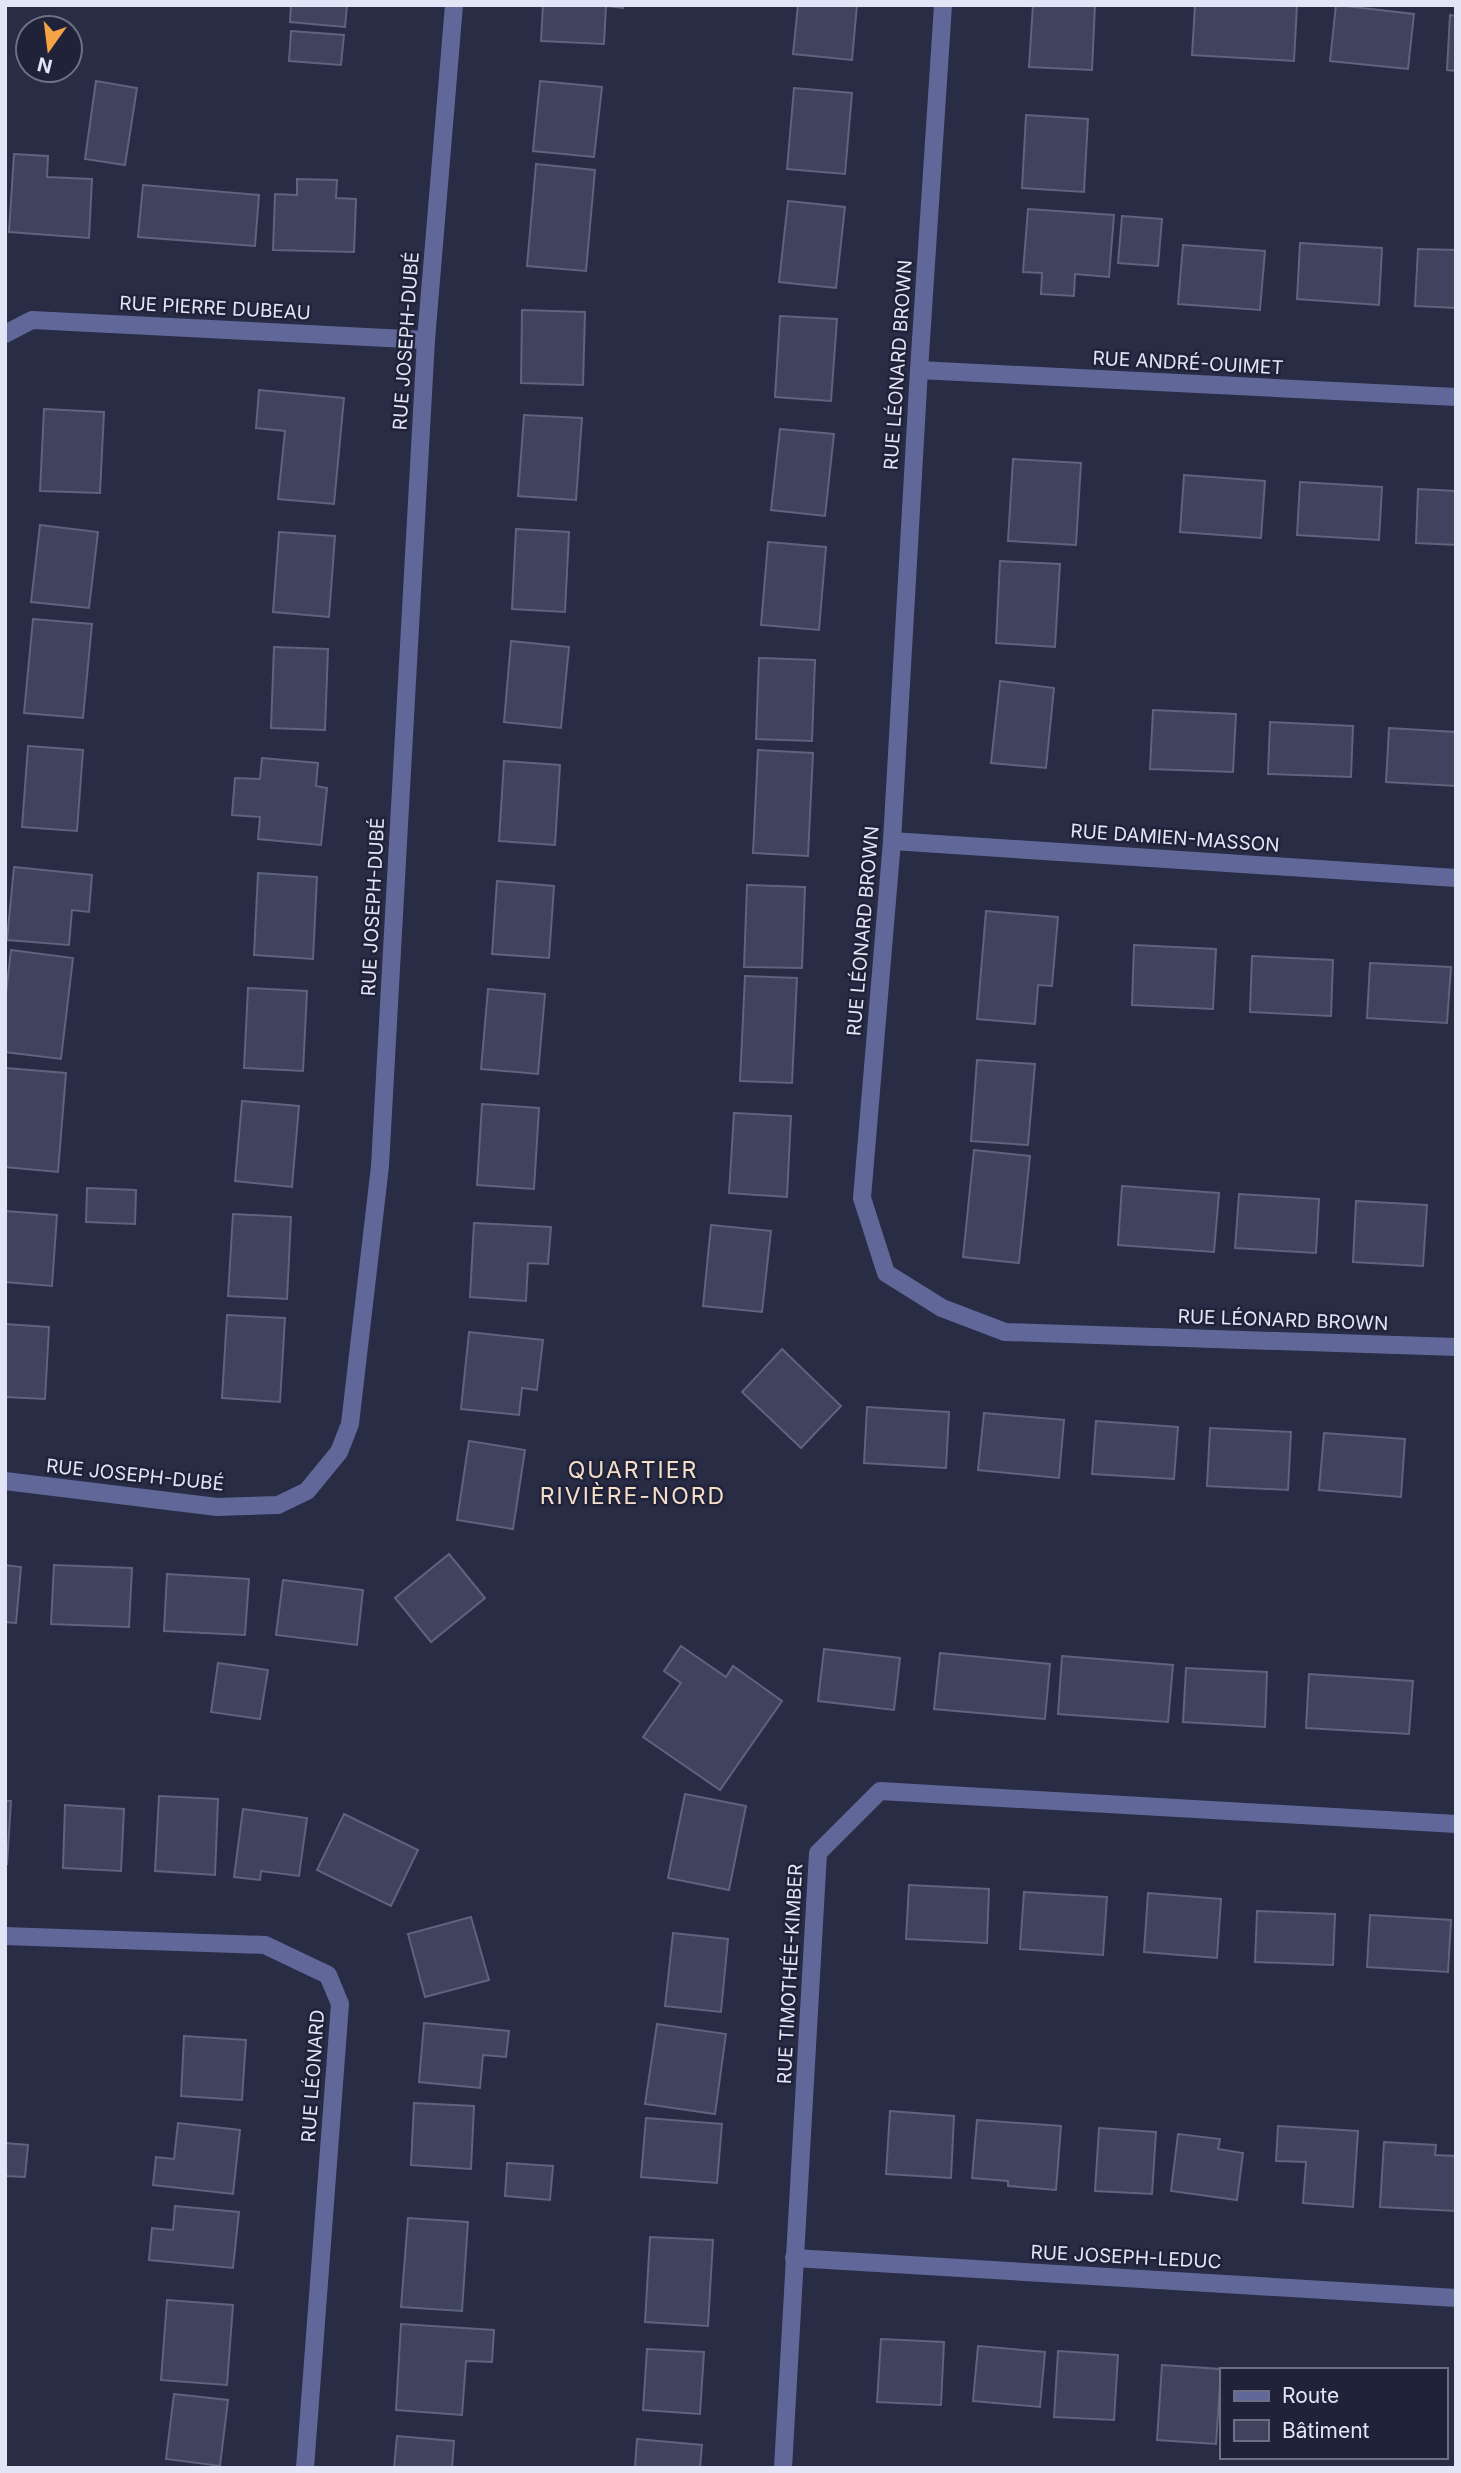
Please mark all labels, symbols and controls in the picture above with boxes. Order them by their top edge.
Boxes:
north arrow [14,14,84,84]
text: N [35,52,55,78]
street label: RUE JOSEPH-DUBÉ [387,251,424,431]
street label: RUE LÉONARD BROWN [878,259,917,471]
street label: RUE PIERRE DUBEAU [119,292,311,324]
street label: RUE ANDRÉ-OUIMET [1092,346,1284,379]
street label: RUE JOSEPH-DUBÉ [356,817,389,997]
street label: RUE DAMIEN-MASSON [1070,819,1280,857]
street label: RUE LÉONARD BROWN [841,825,884,1037]
street label: RUE LÉONARD BROWN [1177,1304,1389,1335]
street label: RUE JOSEPH-DUBÉ [45,1453,225,1496]
district label: QUARTIER RIVIÈRE-NORD [540,1456,726,1510]
street label: RUE TIMOTHÉE-KIMBER [772,1863,807,2085]
street label: RUE LÉONARD [296,2009,329,2143]
street label: RUE JOSEPH-LEDUC [1030,2241,1222,2273]
legend [1220,2368,1447,2459]
text: Route [1282,2383,1339,2408]
text: Bâtiment [1282,2418,1370,2443]

